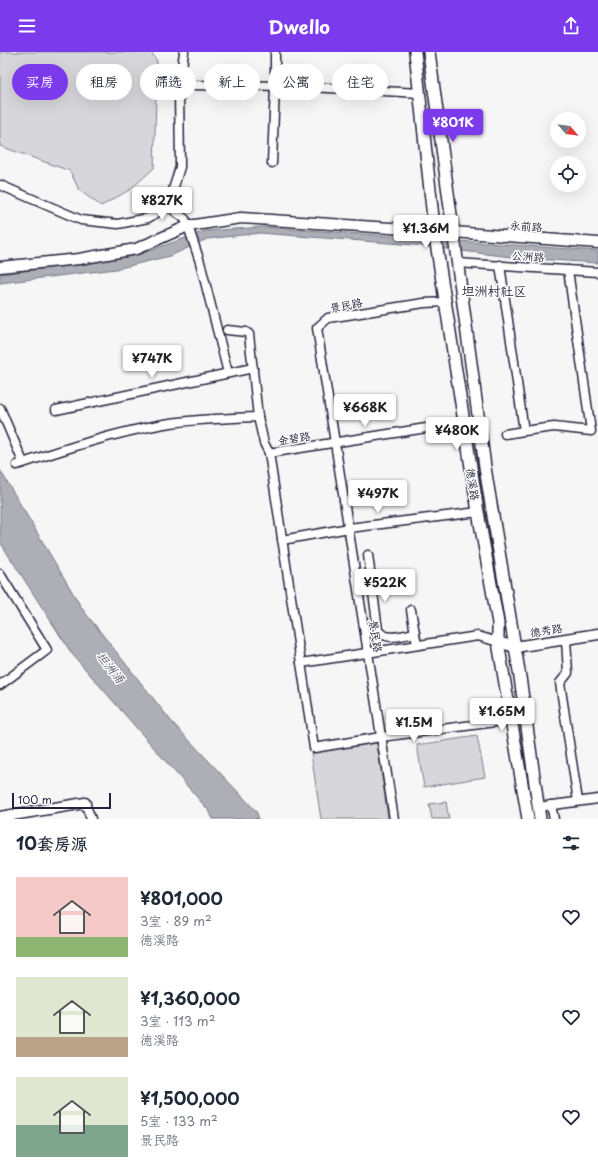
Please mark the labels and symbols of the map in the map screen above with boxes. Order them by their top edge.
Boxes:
pin: ¥801K [425,109,481,143]
north arrow [550,112,586,148]
pin: ¥827K [134,187,190,221]
pin: ¥1.36M [393,215,459,249]
street label: 永前路 [509,216,543,236]
street label: 公洲路 [511,246,545,266]
district label: 坦洲村社区 [461,281,527,300]
street label: 景民路 [328,294,364,316]
pin: ¥747K [124,345,180,379]
pin: ¥668K [337,394,393,428]
pin: ¥480K [429,417,485,451]
street label: 金碧路 [276,427,312,449]
street label: 德溪路 [462,466,484,502]
pin: ¥497K [350,480,406,514]
pin: ¥522K [357,569,413,603]
street label: 景民路 [365,618,387,654]
street label: 德秀路 [528,619,564,641]
water label: 坦洲涌 [93,647,130,687]
pin: ¥1.65M [469,698,535,732]
pin: ¥1.5M [386,709,442,743]
scale bar [12,791,111,810]

